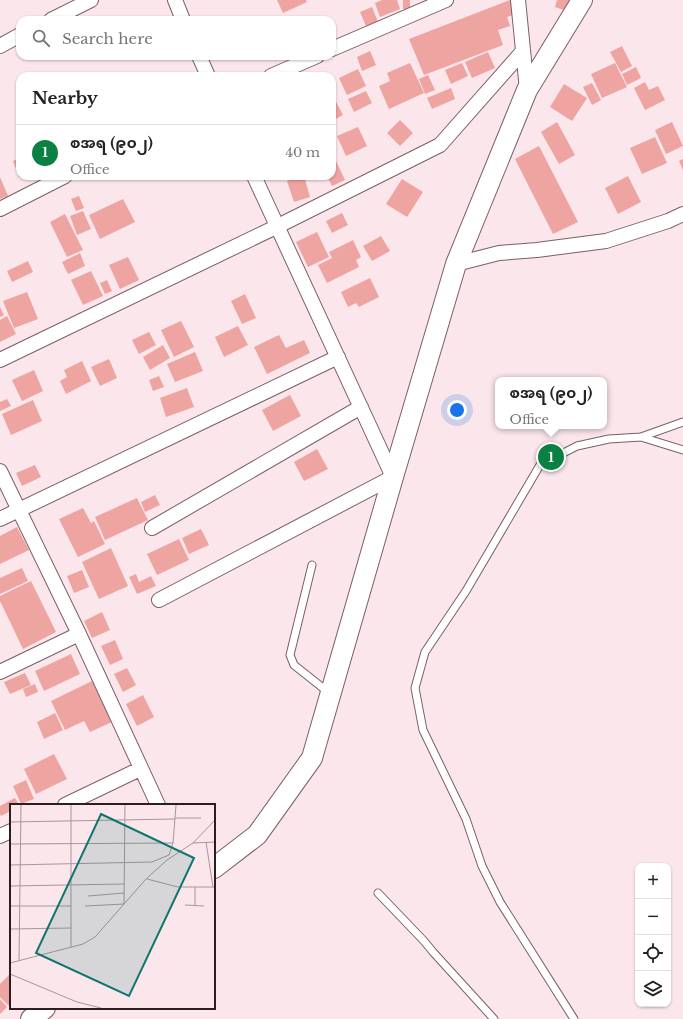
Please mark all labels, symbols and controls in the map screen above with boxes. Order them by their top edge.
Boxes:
search box [16,16,336,60]
icon: search [30,27,52,49]
text: Search here [62,29,153,48]
text: Nearby [32,88,98,109]
text: စအရ (၉၀၂) [70,133,153,152]
text: 1 [42,144,48,161]
text: 40 m [285,144,320,161]
text: Office [70,161,109,178]
popup [495,377,607,429]
text: စအရ (၉၀၂) [510,383,592,402]
your location [447,400,467,420]
text: Office [510,411,549,428]
pin: 1 [538,442,564,472]
inset map [10,804,215,1009]
map controls [635,863,671,1007]
button: + [635,863,671,899]
button: − [635,899,671,935]
button: locate [635,935,671,971]
button: layers [635,971,671,1007]

